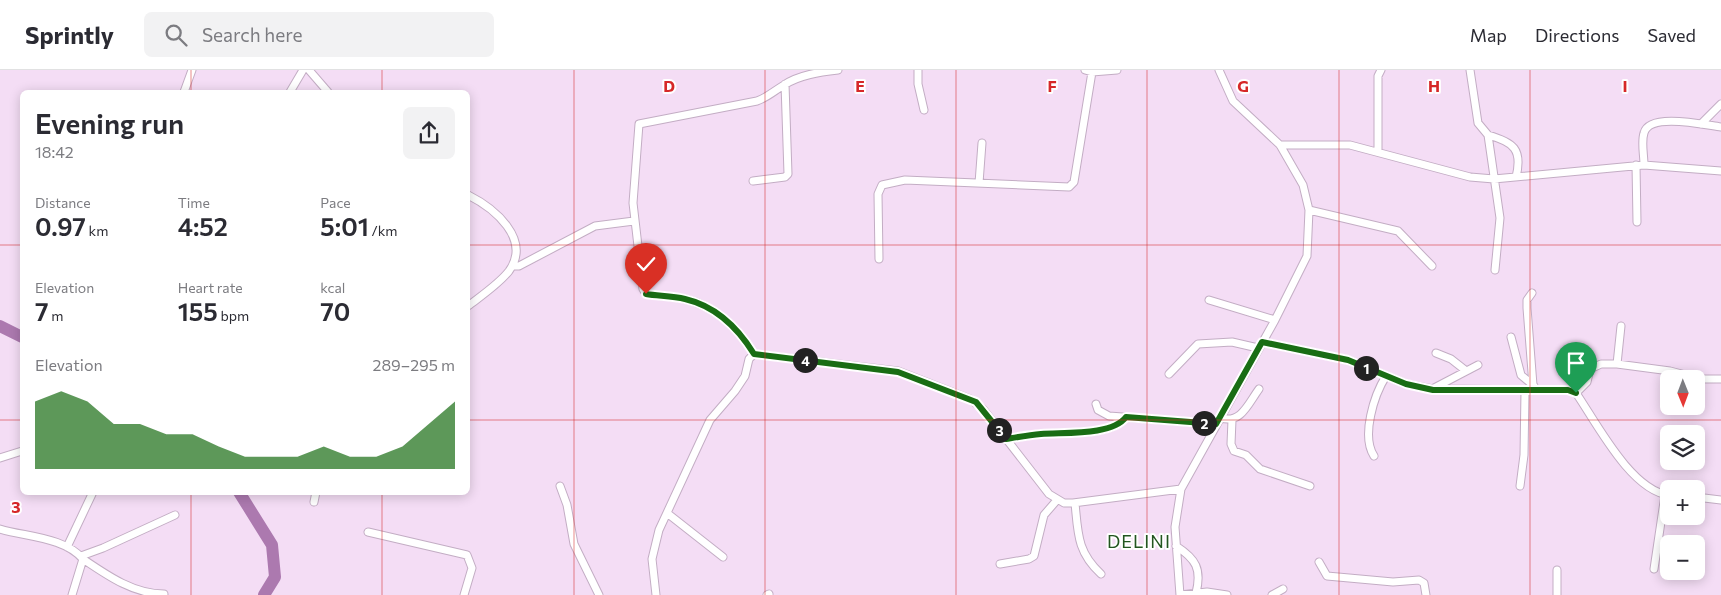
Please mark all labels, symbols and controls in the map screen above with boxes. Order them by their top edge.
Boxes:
search box [144,12,494,57]
text: Sprintly [25,20,114,49]
icon: search [162,21,190,49]
text: Search here [202,23,302,46]
text: Map [1470,24,1507,46]
text: Directions [1535,24,1619,46]
text: Saved [1647,24,1696,46]
text: D [663,76,675,95]
text: E [855,76,865,95]
text: F [1047,76,1057,95]
text: G [1237,76,1249,95]
text: H [1428,76,1440,95]
text: I [1622,76,1628,95]
text: Evening run [35,106,184,140]
button: share [403,107,455,159]
text: 18:42 [35,142,74,161]
text: Distance [35,194,91,211]
text: Time [178,194,210,211]
text: Pace [320,194,351,211]
text: 0.97 [35,211,86,241]
text: 4:52 [178,211,228,241]
text: 5:01 [320,211,369,241]
text: km [86,222,108,239]
text: /km [369,222,398,239]
pin [625,243,667,294]
icon: check [632,250,660,278]
text: Elevation [35,279,94,296]
text: Heart rate [178,279,243,296]
text: kcal [320,279,345,296]
text: 7 [35,296,49,326]
text: 155 [178,296,218,326]
text: 70 [320,296,350,326]
text: m [49,307,63,324]
text: bpm [218,307,249,324]
pin [1555,342,1597,393]
pin: 4 [792,348,818,372]
icon: arrive [1562,349,1590,377]
text: 4 [801,352,810,369]
text: Elevation [35,355,103,374]
text: 289–295 m [373,355,455,374]
pin: 1 [1354,356,1378,380]
text: 1 [1363,360,1370,377]
north arrow [1660,370,1705,415]
map controls [1660,370,1705,580]
pin: 2 [1192,410,1216,436]
text: 2 [1201,415,1208,432]
pin: 3 [986,418,1012,442]
text: 3 [995,422,1004,439]
button: layers [1660,425,1705,470]
button: + [1660,480,1705,525]
text: 3 [11,497,21,516]
district label: DELINI [1107,530,1171,552]
button: − [1660,535,1705,580]

